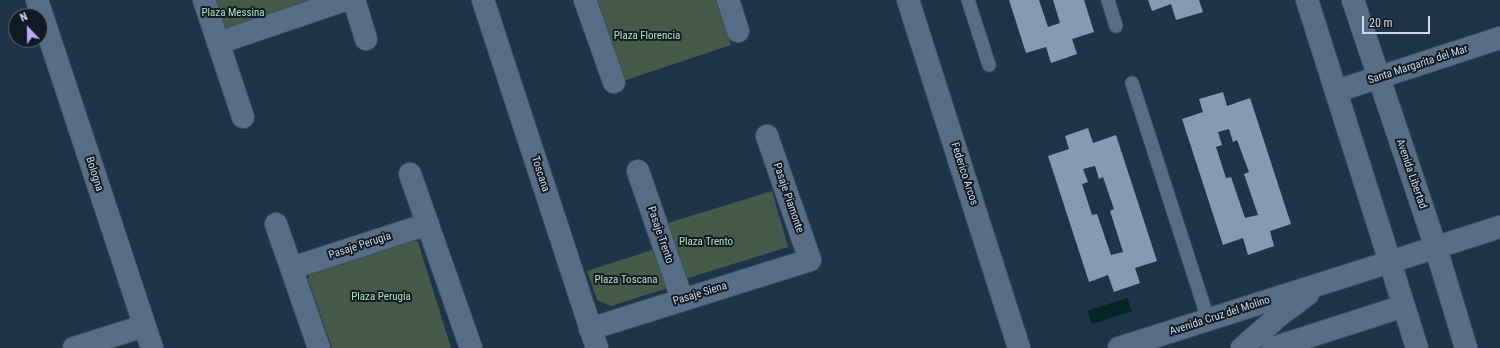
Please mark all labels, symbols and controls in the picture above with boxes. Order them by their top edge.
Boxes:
park label: Plaza Messina [201,6,265,20]
north arrow [8,8,48,48]
scale bar [1364,8,1432,34]
text: N [18,10,29,25]
text: 20 m [1369,16,1393,30]
park label: Plaza Florencia [614,29,680,43]
street label: Santa Margarita del Mar [1366,43,1470,87]
street label: Avenida Libertad [1393,137,1429,211]
street label: Federico Arcos [948,141,980,207]
street label: Bologna [82,155,106,193]
street label: Toscana [528,155,552,193]
street label: Pasaje Piamonte [770,161,806,235]
street label: Pasaje Trento [644,205,676,265]
street label: Pasaje Perugia [327,230,393,262]
park label: Plaza Trento [679,235,733,249]
park label: Plaza Toscana [594,273,658,287]
street label: Pasaje Siena [671,280,729,308]
park label: Plaza Perugia [351,290,411,304]
street label: Avenida Cruz del Molino [1168,294,1272,338]

